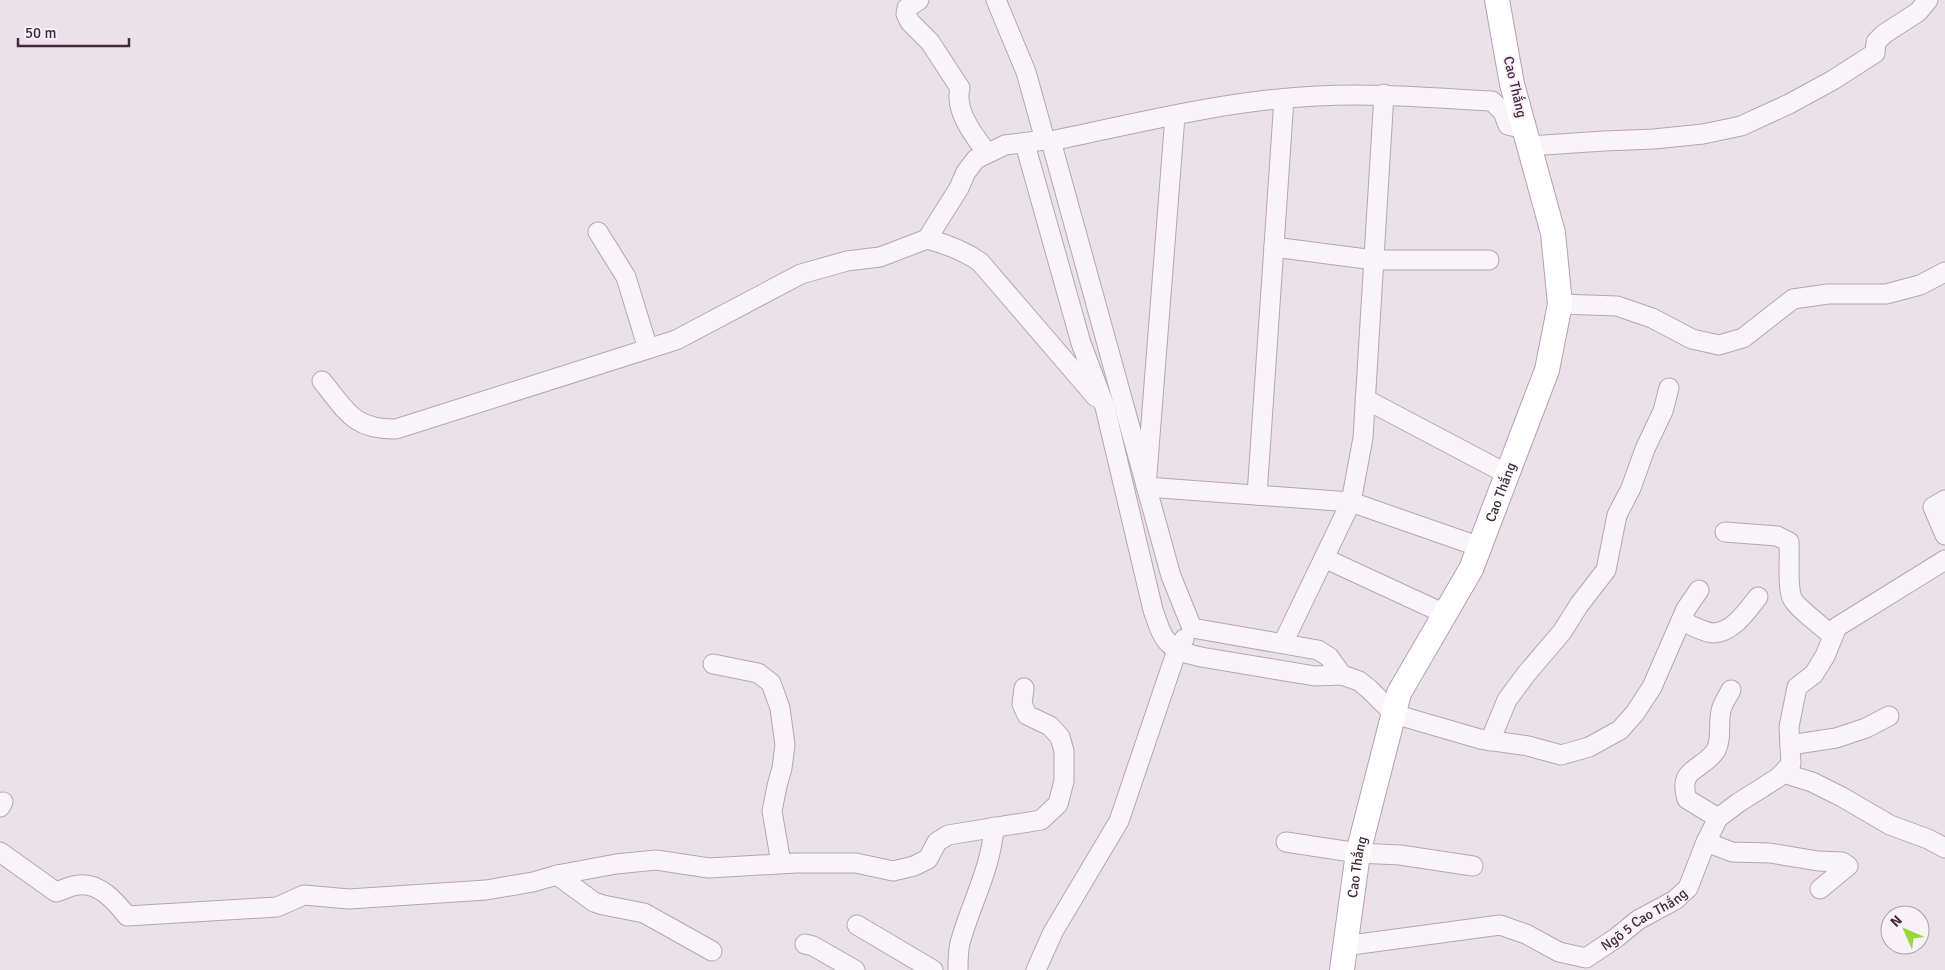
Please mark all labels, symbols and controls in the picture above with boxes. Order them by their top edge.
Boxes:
scale bar [18,15,129,47]
text: 50 m [25,24,56,42]
street label: Cao Thắng [1500,55,1530,119]
street label: Cao Thắng [1481,460,1519,524]
street label: Cao Thắng [1343,834,1370,899]
street label: Ngõ 5 Cao Thắng [1598,885,1691,954]
north arrow [1880,905,1930,955]
text: N [1887,912,1906,931]

